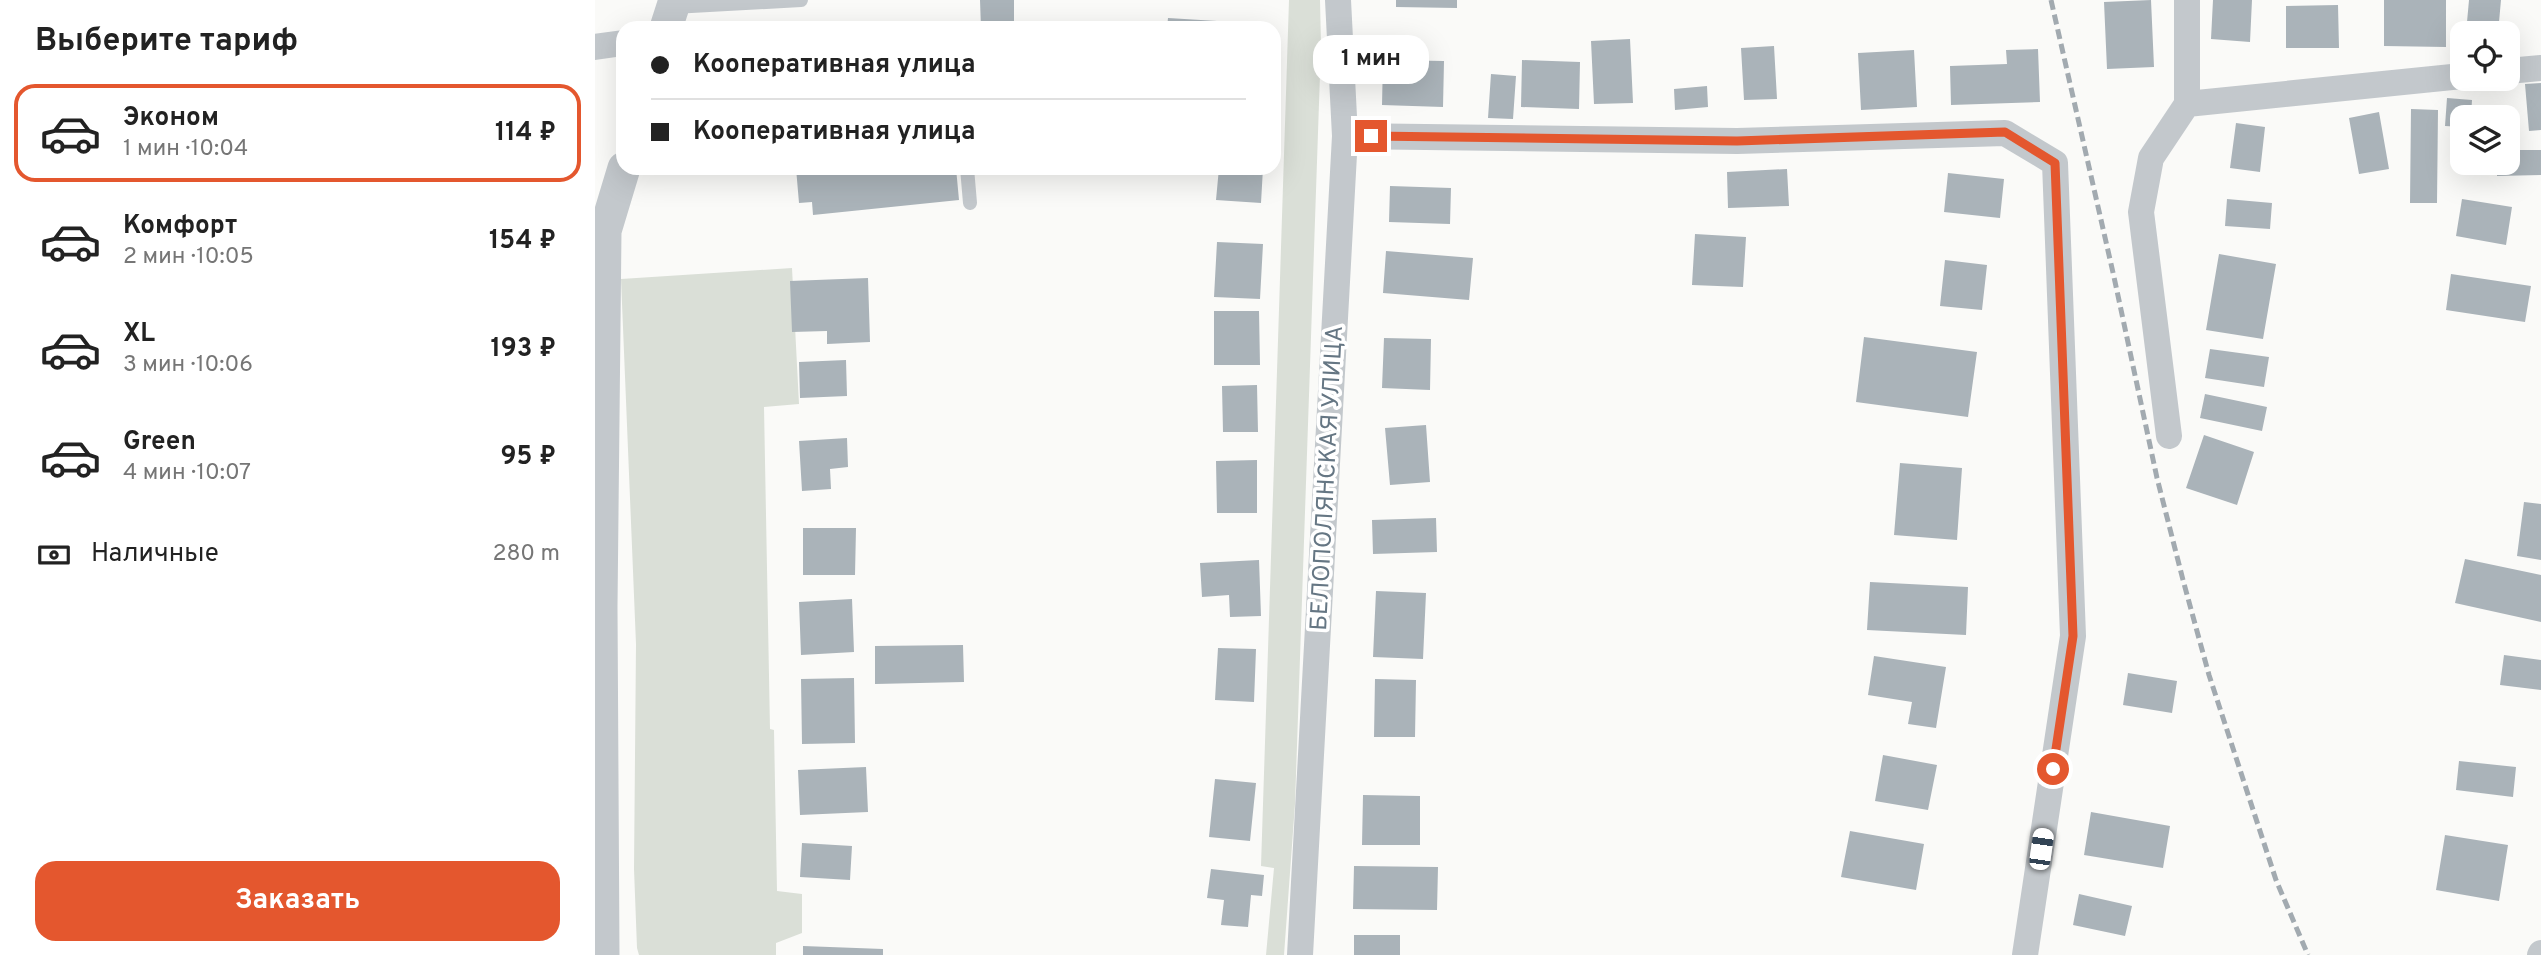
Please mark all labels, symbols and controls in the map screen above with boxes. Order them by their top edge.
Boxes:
map controls [2450,21,2520,175]
button: locate [2450,21,2520,91]
text: Выберите тариф [35,22,298,62]
callout: 1 мин [1313,34,1429,83]
text: 1 мин [1341,45,1401,74]
text: Кооперативная улица [693,49,976,82]
icon: car [39,102,102,165]
text: Эконом [123,102,219,135]
button: layers [2450,105,2520,175]
text: Кооперативная улица [693,116,976,149]
text: 114 ₽ [495,117,556,150]
route end [1355,120,1387,152]
text: 1 мин · 10:04 [123,135,248,164]
icon: car [39,210,102,273]
text: Комфорт [123,210,237,243]
text: 154 ₽ [489,225,556,258]
text: 2 мин · 10:05 [123,243,254,272]
icon: car [39,318,102,381]
text: XL [123,318,155,351]
street label: БЕЛОПОЛЯНСКАЯ УЛИЦА [1305,325,1351,631]
text: 193 ₽ [490,333,556,366]
text: 3 мин · 10:06 [123,351,253,380]
icon: car [39,426,102,489]
text: Green [123,426,196,459]
text: 95 ₽ [501,441,556,474]
text: 4 мин · 10:07 [123,459,251,488]
icon: cash [35,536,73,574]
text: Наличные [91,538,219,571]
text: 280 m [492,540,560,569]
route start [2037,753,2069,785]
car [2028,827,2055,871]
button: Заказать [35,861,560,941]

